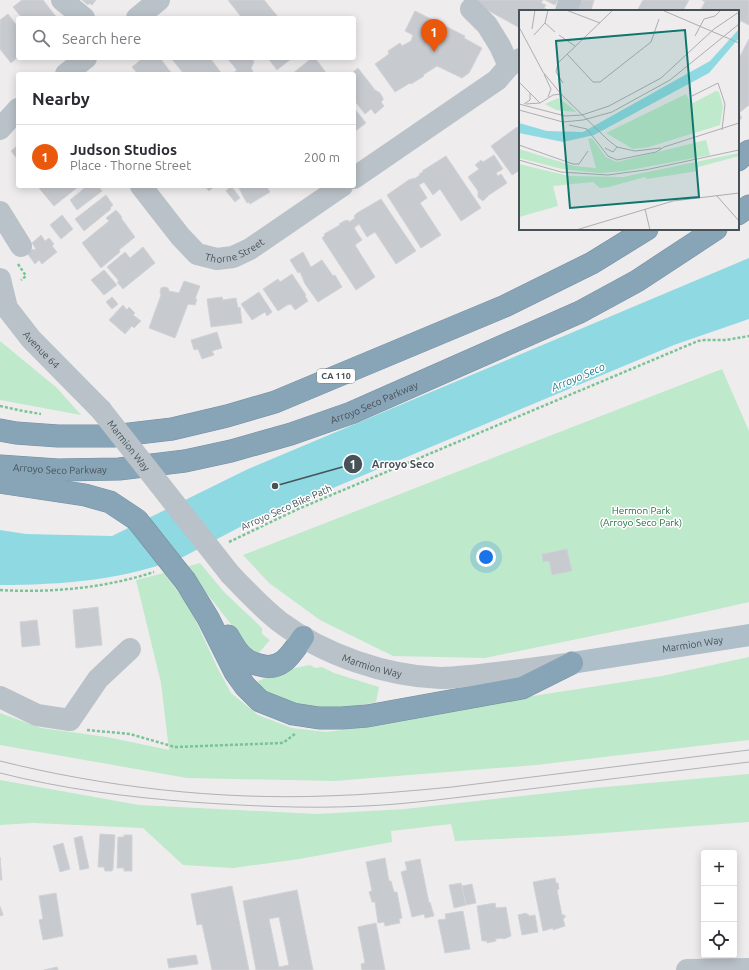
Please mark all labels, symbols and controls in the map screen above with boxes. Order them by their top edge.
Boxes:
inset map [519,10,739,230]
search box [16,16,356,60]
pin: 1 [421,19,447,52]
icon: search [30,27,52,49]
text: Search here [62,30,141,47]
text: Nearby [32,89,90,108]
text: Judson Studios [70,141,177,158]
text: 1 [41,150,49,164]
text: 200 m [304,150,340,164]
text: Place · Thorne Street [70,158,191,172]
street label: Thorne Street [204,236,266,265]
street label: Avenue 64 [21,329,62,371]
water label: Arroyo Seco [548,360,607,394]
road number: CA 110 [317,369,355,383]
street label: Arroyo Seco Parkway [329,379,420,426]
street label: Marmion Way [105,418,152,473]
callout: Arroyo Seco [343,453,442,476]
text: 1 [350,458,356,471]
text: Arroyo Seco [372,458,435,470]
street label: Arroyo Seco Parkway [13,462,107,476]
street label: Arroyo Seco Bike Path [239,482,333,533]
park label: Hermon Park (Arroyo Seco Park) [600,505,682,528]
your location [476,547,496,567]
street label: Marmion Way [661,634,724,655]
street label: Marmion Way [341,652,403,680]
map controls [701,850,737,958]
button: + [701,850,737,886]
button: − [701,886,737,922]
button: locate [701,922,737,958]

